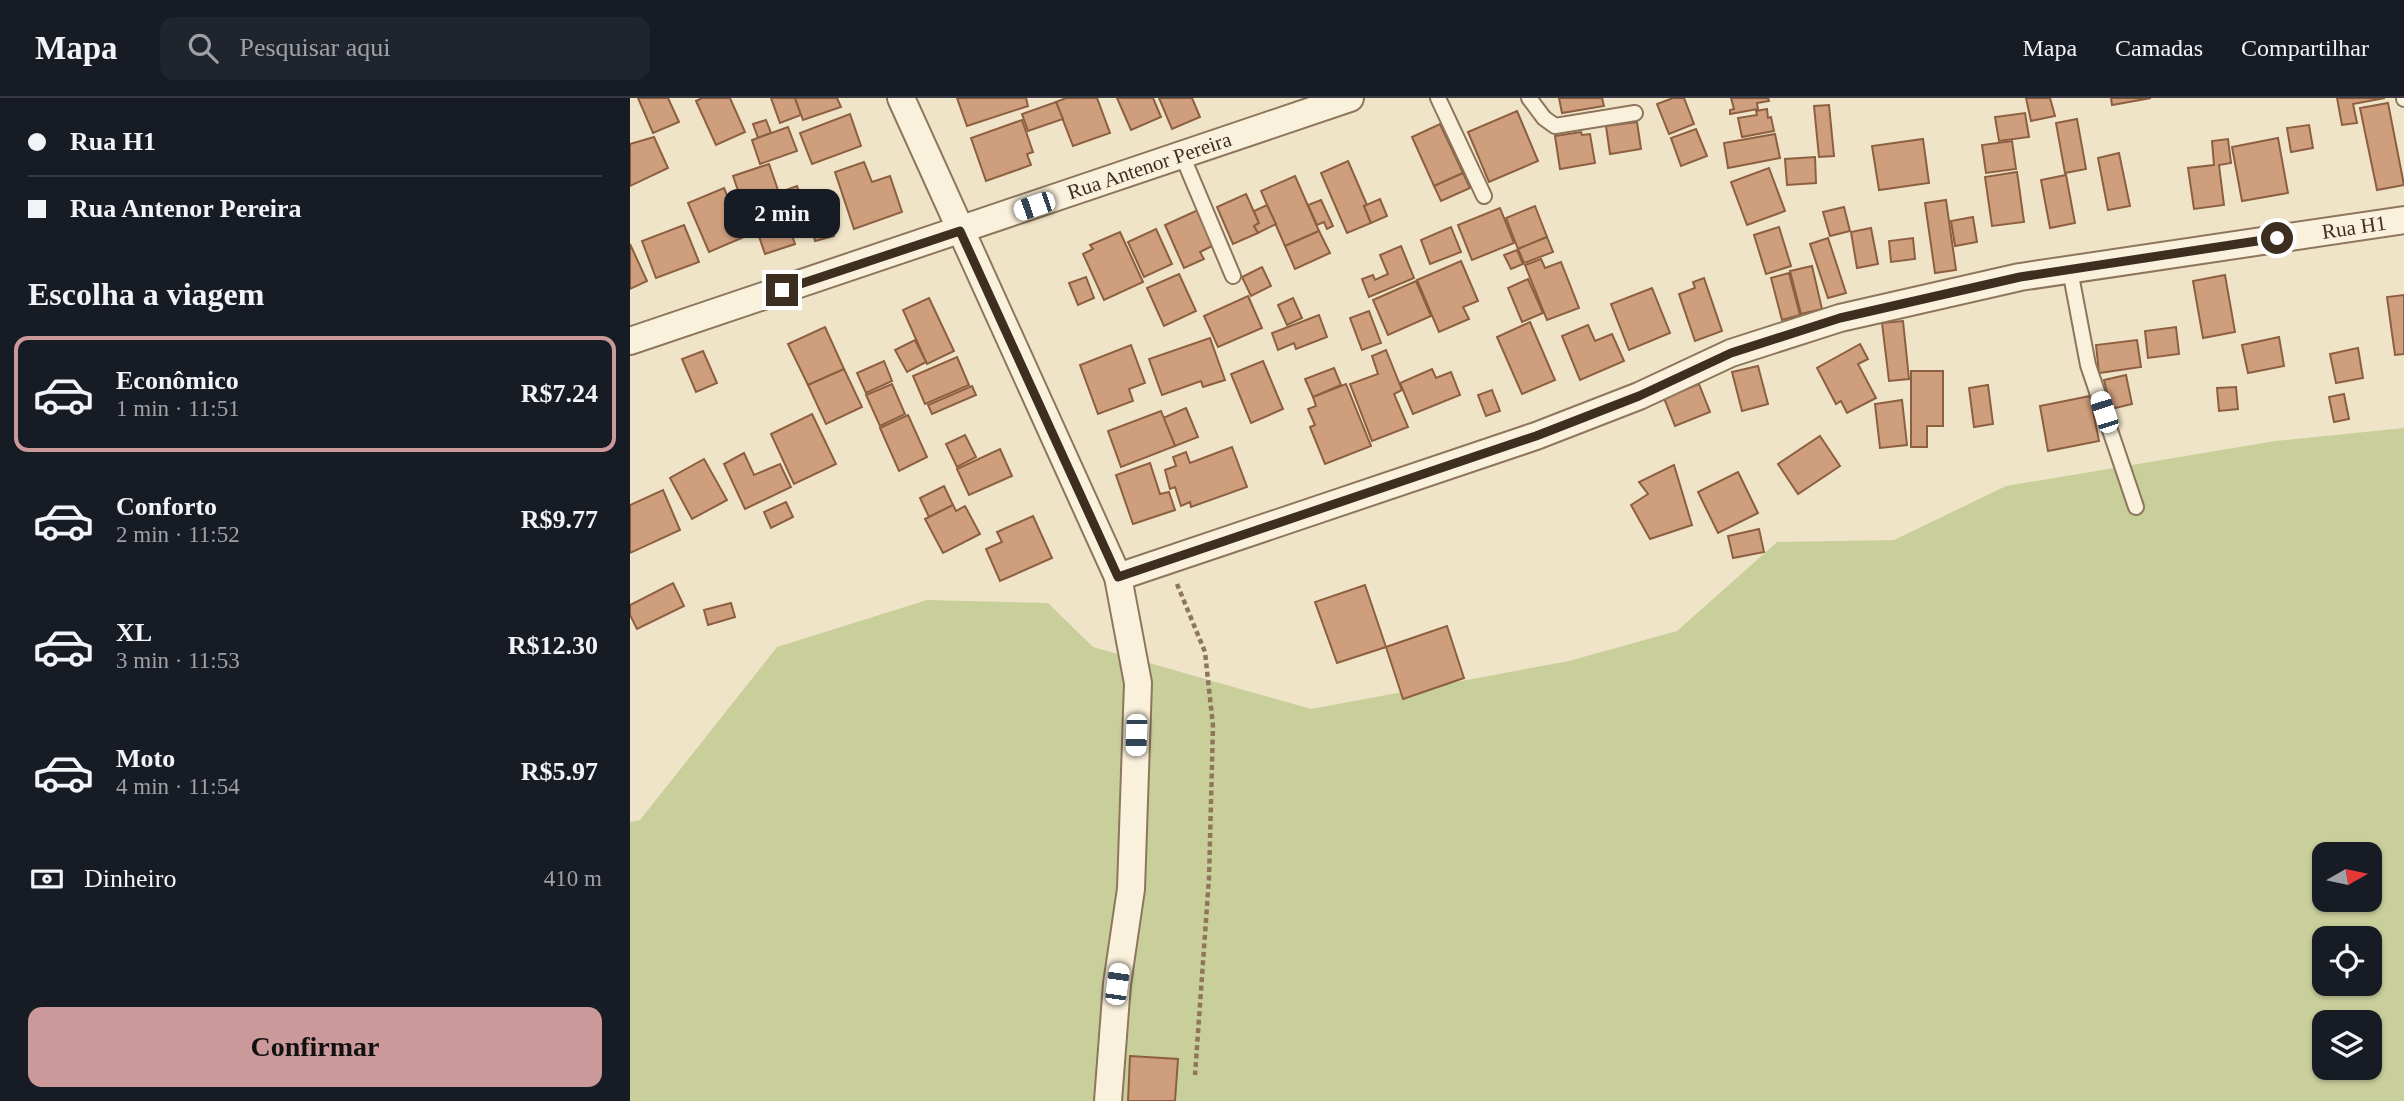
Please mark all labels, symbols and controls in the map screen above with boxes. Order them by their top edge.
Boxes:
search box [160,17,650,80]
icon: search [184,29,222,67]
text: Mapa [35,30,118,66]
text: Pesquisar aqui [240,33,390,62]
text: Mapa [2022,35,2077,61]
text: Camadas [2115,35,2203,61]
text: Compartilhar [2241,35,2369,61]
text: Rua H1 [70,127,156,156]
street label: Rua Antenor Pereira [1064,127,1235,205]
callout: 2 min [724,188,840,238]
car [1011,189,1058,223]
text: Rua Antenor Pereira [70,194,302,223]
text: 2 min [754,201,810,226]
street label: Rua H1 [2320,211,2388,244]
route start [2261,222,2293,254]
route end [766,274,798,306]
text: Escolha a viagem [28,276,264,312]
icon: car [32,363,95,426]
text: Econômico [116,366,239,395]
text: R$7.24 [521,379,598,408]
car [2088,389,2121,435]
text: 1 min · 11:51 [116,396,240,421]
icon: car [32,489,95,552]
text: Conforto [116,492,217,521]
text: R$9.77 [521,505,598,534]
text: 2 min · 11:52 [116,522,240,547]
icon: car [32,615,95,678]
text: XL [116,618,152,647]
text: R$12.30 [508,631,598,660]
text: 3 min · 11:53 [116,648,240,673]
car [1125,714,1148,756]
icon: car [32,741,95,804]
text: Moto [116,744,175,773]
text: R$5.97 [521,757,598,786]
text: 4 min · 11:54 [116,774,240,799]
north arrow [2312,842,2382,912]
map controls [2312,842,2382,1080]
icon: cash [28,860,66,898]
text: Dinheiro [84,864,176,893]
text: 410 m [544,866,602,891]
button: locate [2312,926,2382,996]
car [1104,962,1131,1006]
button: Confirmar [28,1007,602,1087]
button: layers [2312,1010,2382,1080]

